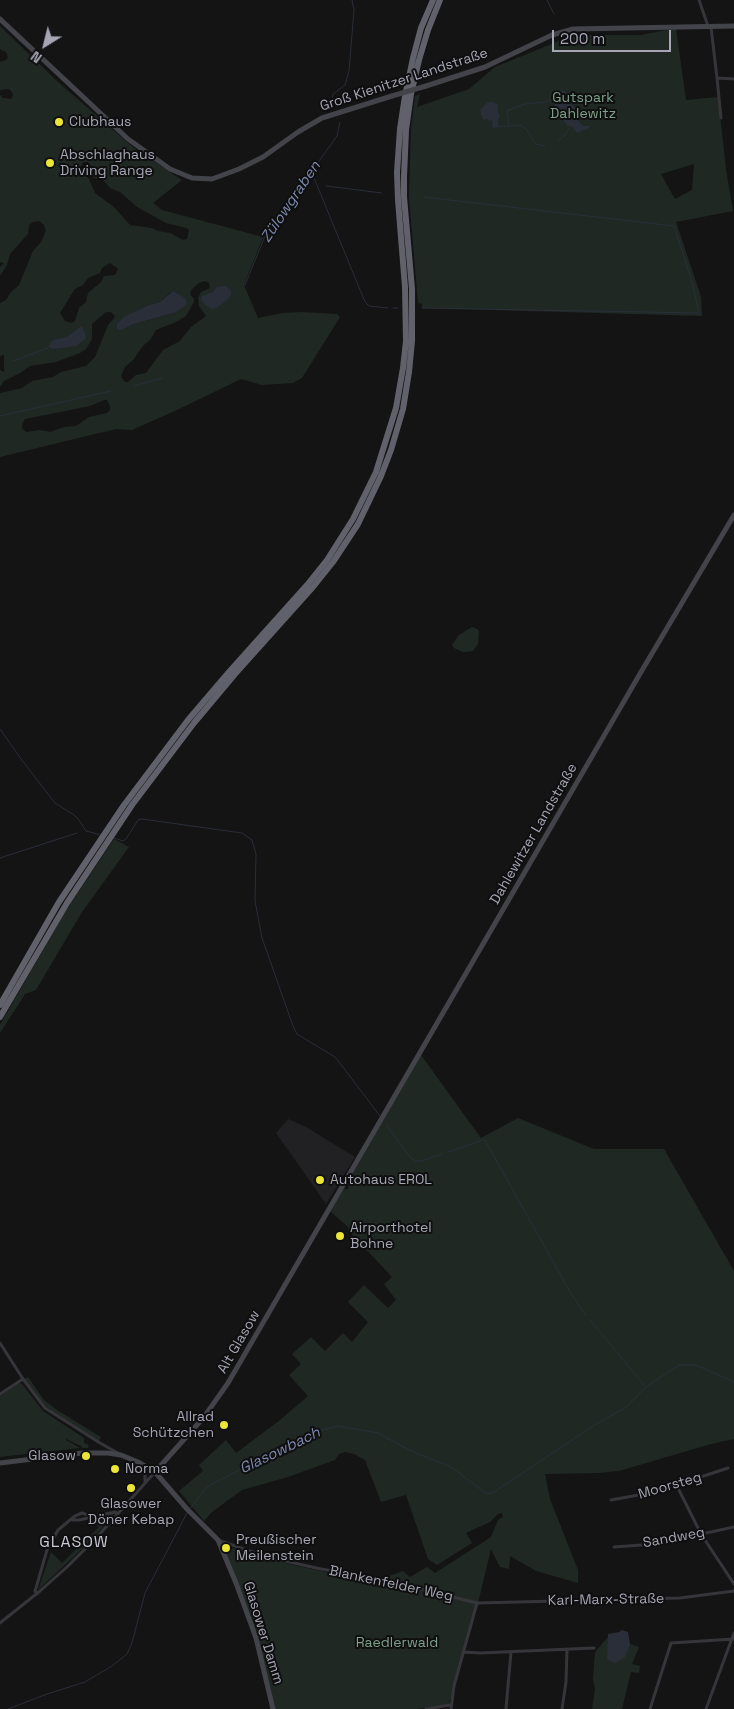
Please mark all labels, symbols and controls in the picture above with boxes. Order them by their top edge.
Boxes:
north arrow [20,20,70,70]
scale bar [554,20,673,52]
text: 200 m [560,29,605,48]
street label: Groß Kienitzer Landstraße [318,45,490,115]
text: N [27,47,45,67]
park label: Gutspark Dahlewitz [550,90,616,122]
place label: Clubhaus [69,114,131,130]
marker: Clubhaus [53,116,65,128]
place label: Abschlaghaus Driving Range [60,147,155,180]
marker: Abschlaghaus Driving Range [44,157,56,169]
water label: Zülowgraben [257,158,325,246]
street label: Dahlewitzer Landstraße [487,761,581,907]
place label: Autohaus EROL [330,1172,432,1188]
marker: Autohaus EROL [314,1174,326,1186]
place label: Airporthotel Bohne [350,1220,432,1252]
marker: Airporthotel Bohne [334,1230,346,1242]
street label: Alt Glasow [214,1307,264,1377]
place label: Allrad Schützchen [133,1409,214,1441]
marker: Allrad Schützchen [218,1419,230,1431]
water label: Glasowbach [237,1424,323,1478]
place label: Glasow [28,1448,76,1464]
marker: Glasow [80,1450,92,1462]
place label: Norma [125,1461,168,1477]
marker: Norma [109,1463,121,1475]
street label: Moorsteg [636,1469,704,1503]
marker: Glasower Döner Kebap [125,1482,137,1494]
place label: Glasower Döner Kebap [88,1496,174,1528]
street label: Sandweg [642,1524,706,1552]
place label: Preußischer Meilenstein [236,1532,316,1564]
district label: GLASOW [38,1533,110,1553]
marker: Preußischer Meilenstein [220,1542,232,1554]
street label: Blankenfelder Weg [328,1563,454,1605]
street label: Glasower Damm [239,1580,287,1686]
street label: Karl-Marx-Straße [548,1591,664,1609]
park label: Raedlerwald [356,1635,438,1651]

